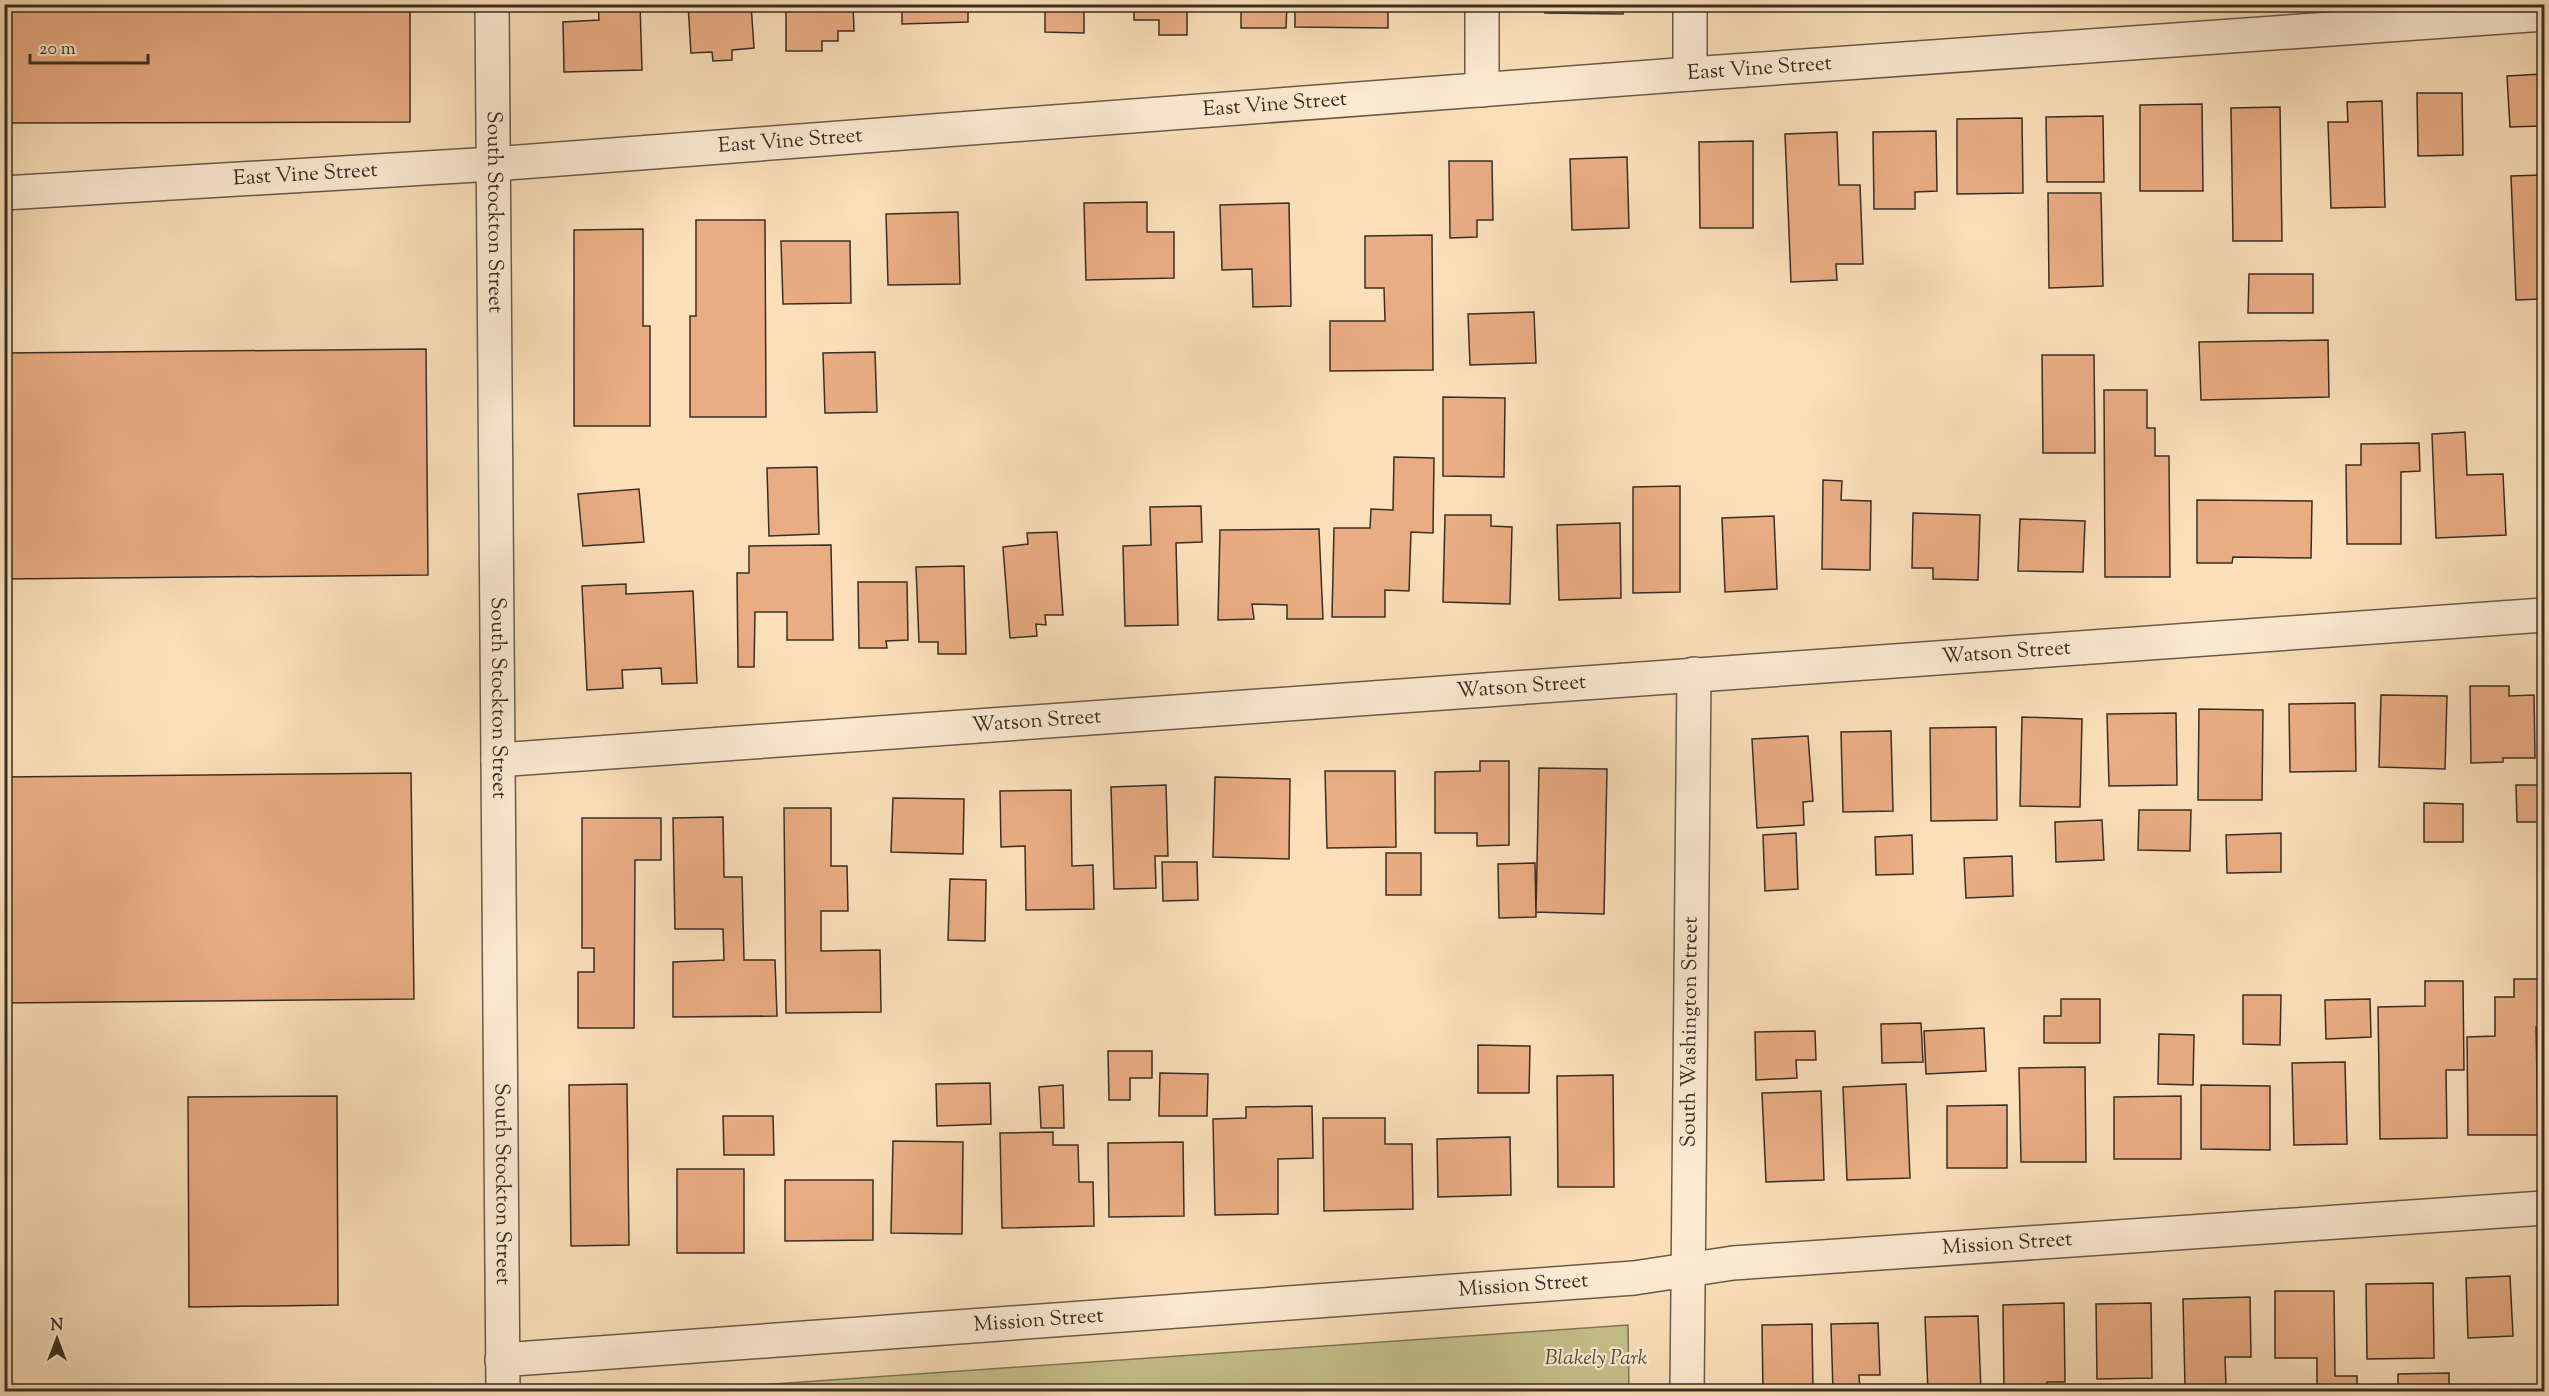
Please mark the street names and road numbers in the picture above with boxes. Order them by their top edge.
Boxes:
street label: East Vine Street [1686,49,1833,89]
street label: East Vine Street [1202,85,1348,126]
street label: South Stockton Street [478,111,509,313]
street label: East Vine Street [717,121,864,162]
street label: East Vine Street [232,156,379,194]
street label: South Stockton Street [482,597,513,799]
street label: Watson Street [1940,634,2072,673]
street label: Watson Street [1456,668,1587,707]
street label: Watson Street [971,702,1102,741]
street label: South Washington Street [1674,916,1707,1148]
street label: South Stockton Street [486,1083,517,1285]
street label: Mission Street [1941,1225,2073,1264]
street label: Mission Street [1457,1266,1589,1306]
street label: Mission Street [973,1301,1105,1341]

